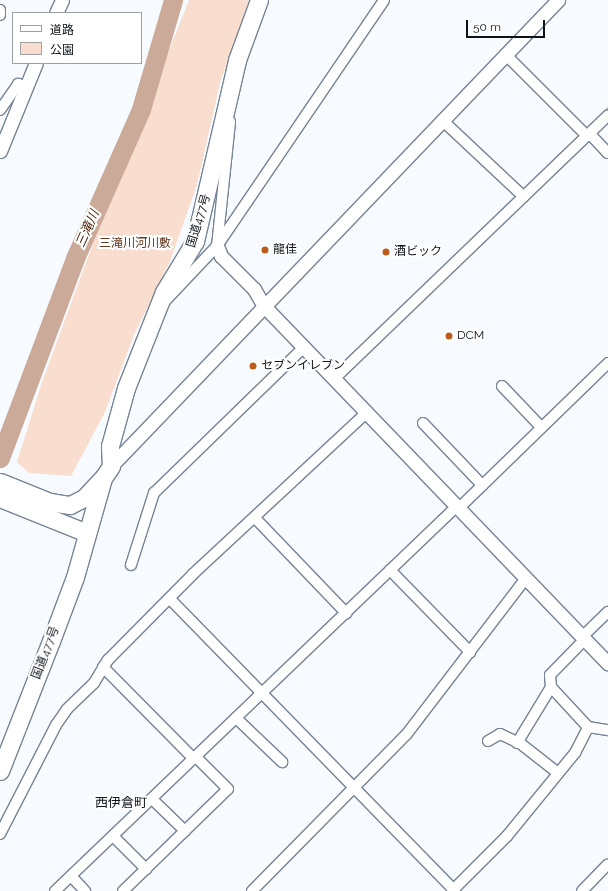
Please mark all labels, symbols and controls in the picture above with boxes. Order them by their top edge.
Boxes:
legend [12,12,142,64]
scale bar [468,12,547,38]
text: 50 m [473,20,501,34]
text: 道路 [50,23,74,37]
text: 公園 [50,43,74,57]
street label: 国道477号 [184,192,214,250]
water label: 三滝川 [73,208,103,250]
park label: 三滝川河川敷 [99,237,171,251]
place label: 龍佳 [273,243,297,257]
marker: 龍佳 [260,245,270,255]
place label: 酒ビック [394,245,442,259]
marker: 酒ビック [381,247,391,257]
place label: DCM [457,329,484,343]
marker: DCM [444,331,454,341]
place label: セブンイレブン [261,359,345,373]
marker: セブンイレブン [248,361,258,371]
street label: 国道477号 [29,625,63,681]
district label: 西伊倉町 [95,795,147,811]

